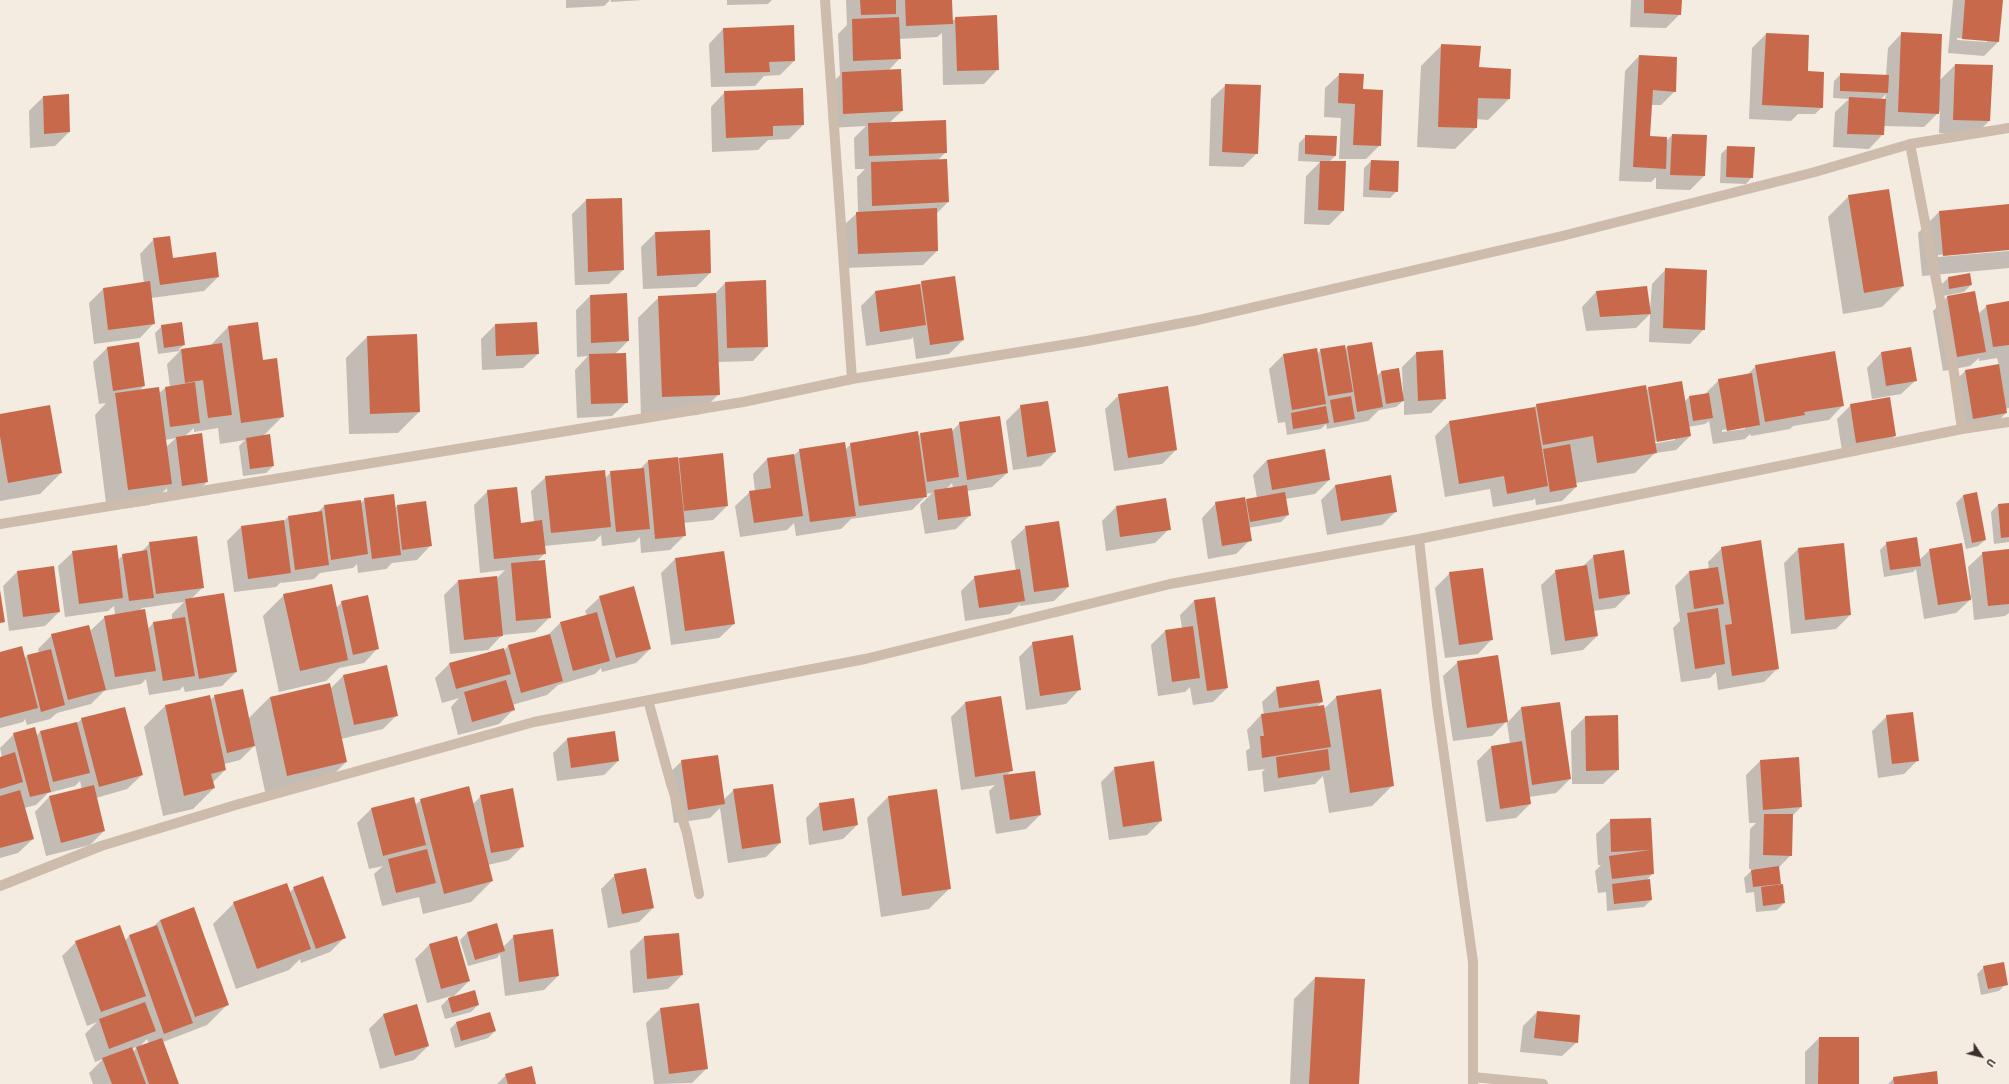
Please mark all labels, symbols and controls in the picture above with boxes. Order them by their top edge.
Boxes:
north arrow [1961,1036,2001,1076]
text: U [1984,1057,1999,1070]

